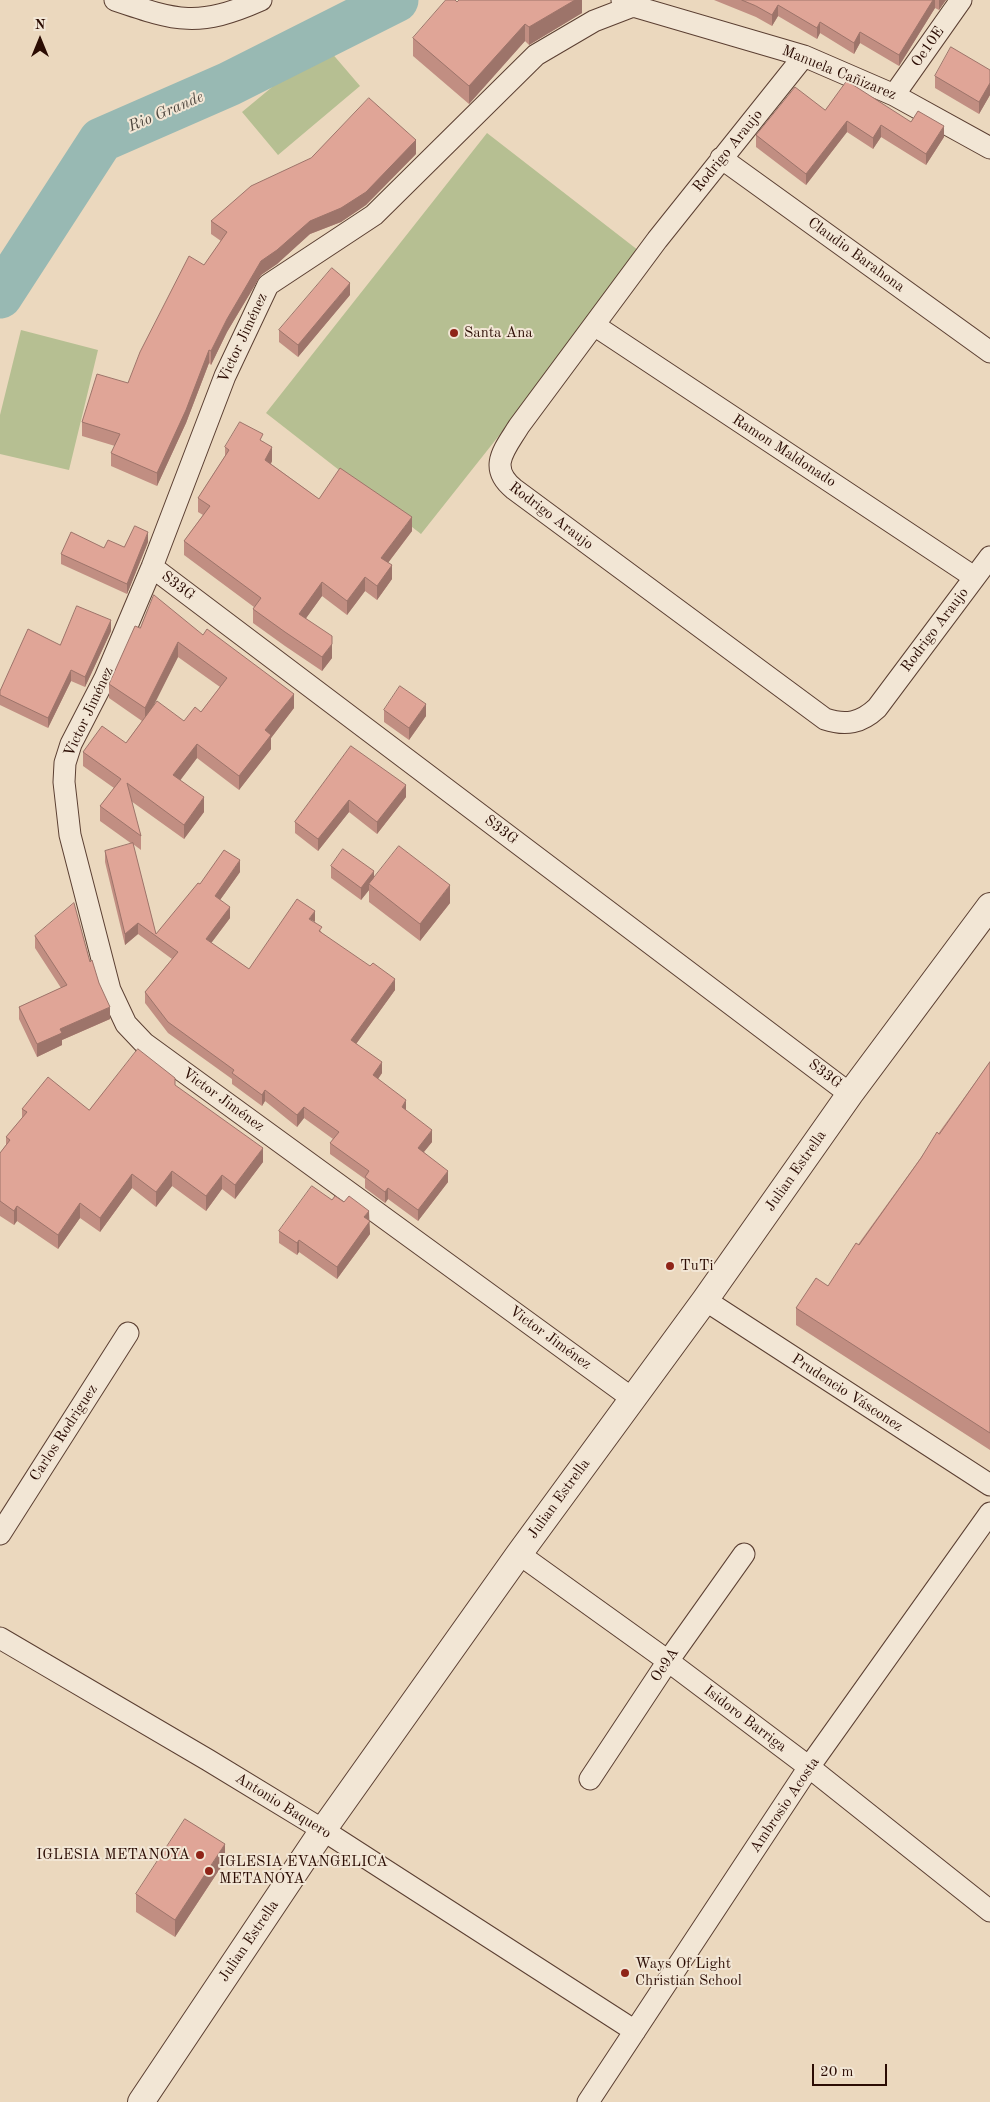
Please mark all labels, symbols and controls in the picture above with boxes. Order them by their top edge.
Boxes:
north arrow [15,15,65,65]
text: N [35,18,45,32]
street label: Oe10E [908,23,948,71]
street label: Manuela Cañizarez [779,42,899,104]
water label: Rio Grande [125,87,207,137]
street label: Rodrigo Araujo [689,106,767,196]
street label: Claudio Barahona [804,214,908,296]
street label: Victor Jiménez [214,290,272,386]
place label: Santa Ana [464,324,533,342]
marker: Santa Ana [448,327,460,339]
street label: Ramon Maldonado [729,411,839,491]
street label: Rodrigo Araujo [505,478,597,554]
street label: S33G [158,568,198,604]
street label: Rodrigo Araujo [897,584,973,676]
street label: Victor Jiménez [60,664,118,760]
street label: S33G [481,812,521,848]
street label: S33G [805,1056,845,1092]
street label: Victor Jiménez [178,1064,268,1136]
street label: Julian Estrella [762,1127,830,1215]
place label: TuTi [680,1257,713,1275]
marker: TuTi [664,1260,676,1272]
street label: Victor Jiménez [505,1302,595,1374]
street label: Prudencio Vásconez [788,1350,906,1436]
street label: Carlos Rodriguez [26,1381,102,1485]
street label: Julian Estrella [524,1455,594,1543]
street label: Oe9A [647,1644,683,1686]
street label: Isidoro Barriga [700,1682,790,1756]
street label: Ambrosio Acosta [746,1754,824,1856]
street label: Antonio Baquero [232,1769,334,1843]
place label: IGLESIA METANOYA [36,1846,190,1864]
marker: IGLESIA METANOYA [194,1849,206,1861]
place label: IGLESIA EVANGELICA METANOYA [219,1853,388,1888]
marker: IGLESIA EVANGELICA METANOYA [203,1865,215,1877]
street label: Julian Estrella [215,1897,283,1985]
place label: Ways Of Light Christian School [635,1955,742,1990]
marker: Ways Of Light Christian School [619,1967,631,1979]
scale bar [815,2054,890,2086]
text: 20 m [820,2065,854,2080]

